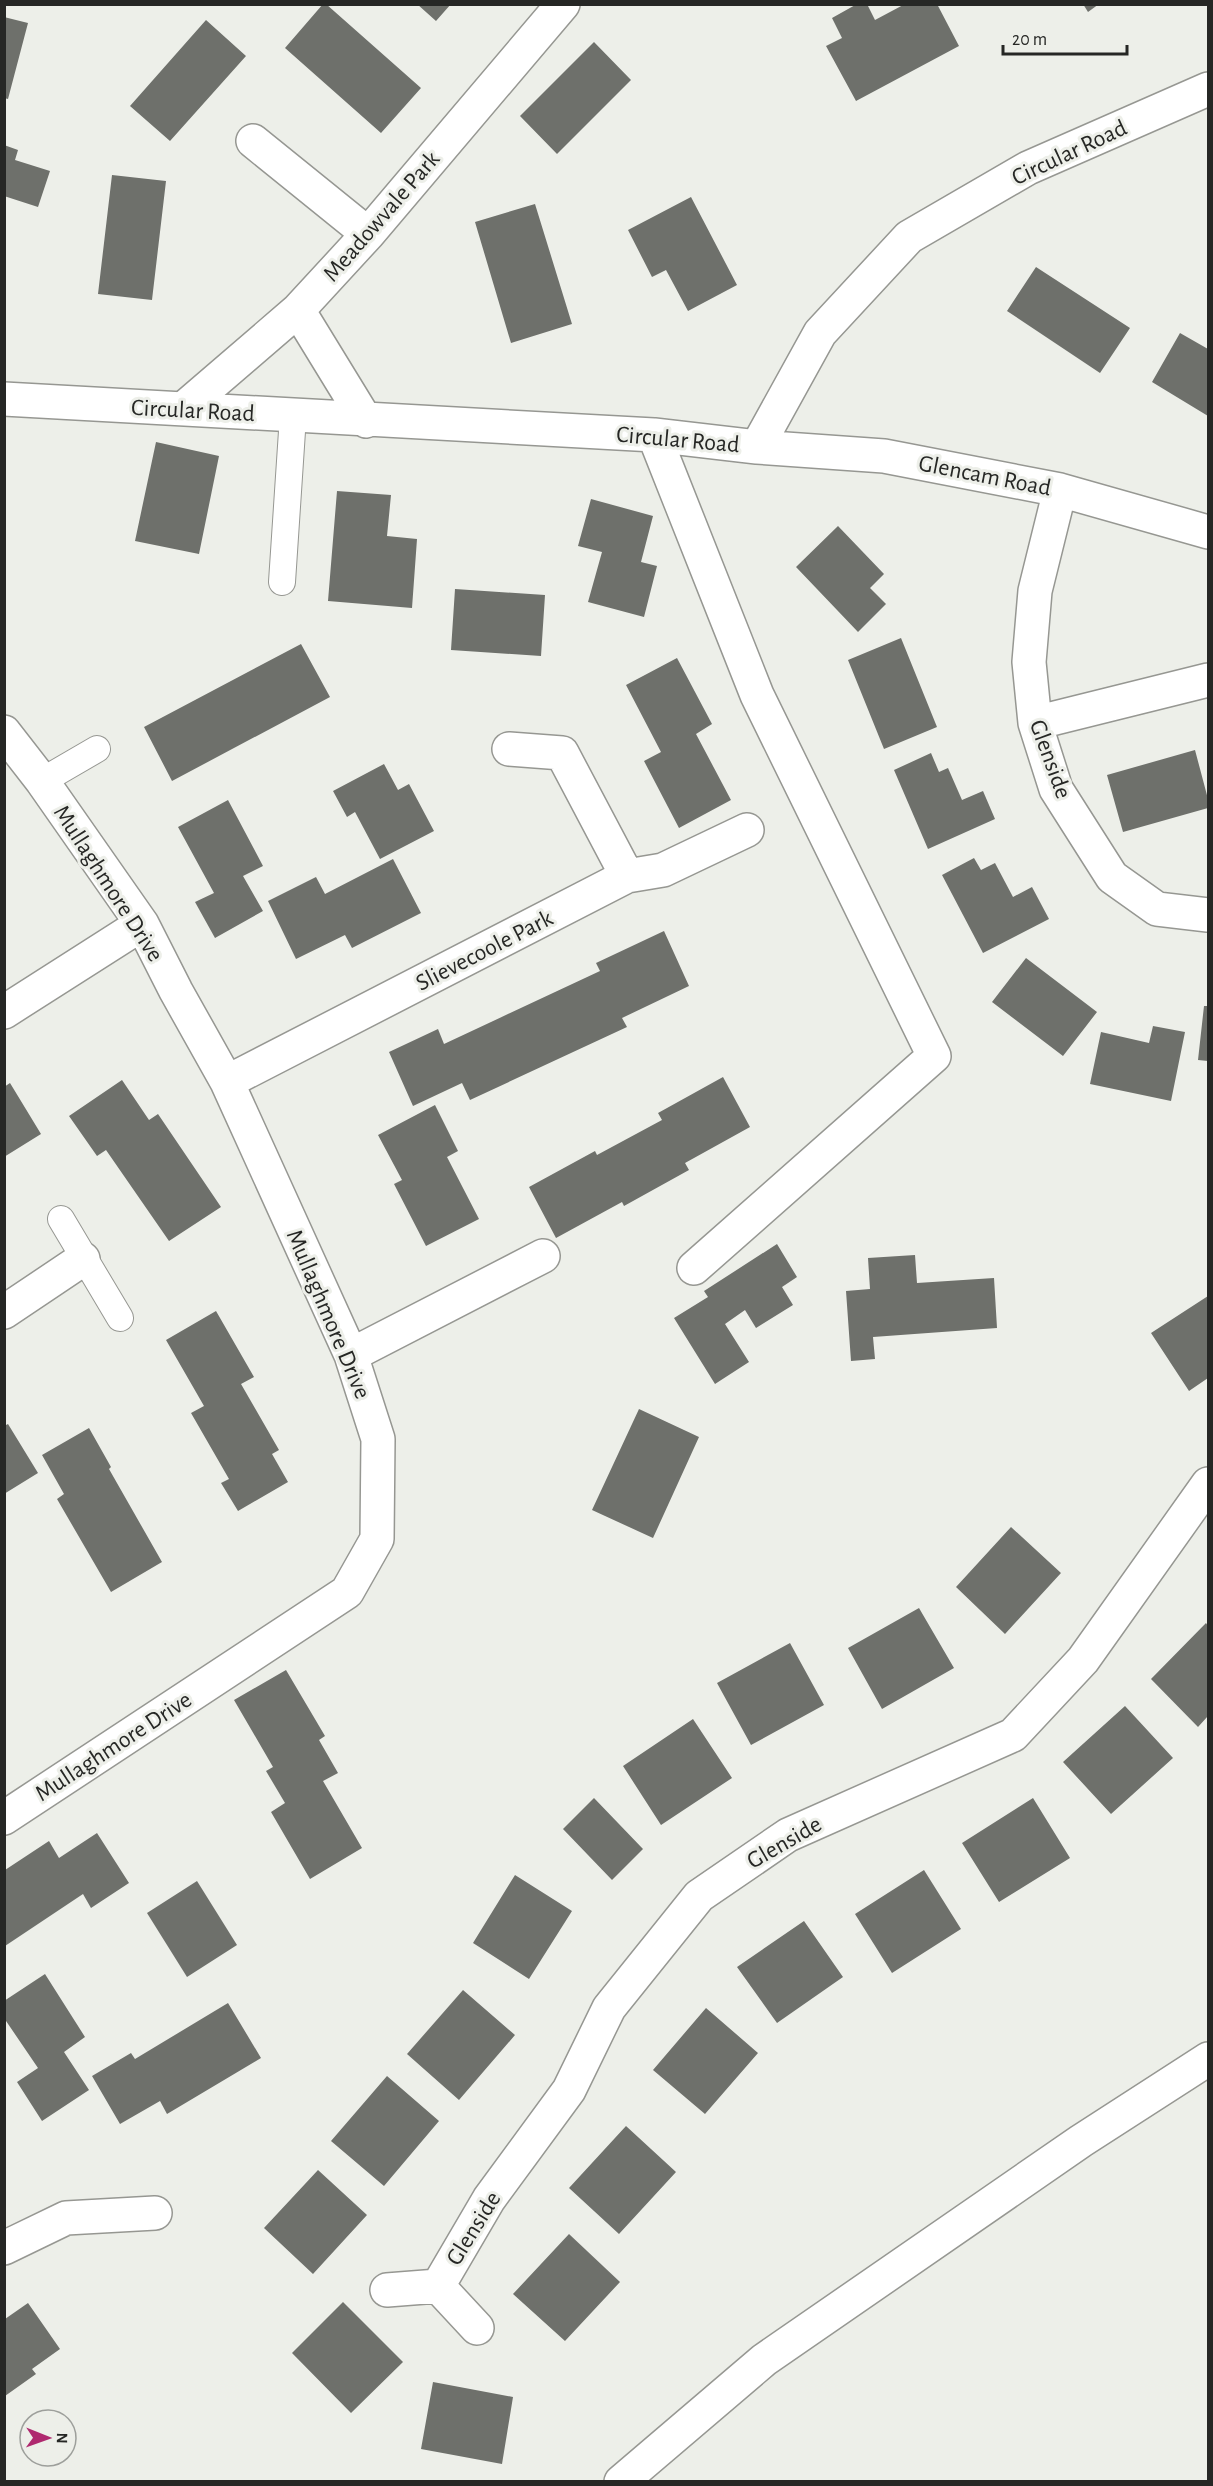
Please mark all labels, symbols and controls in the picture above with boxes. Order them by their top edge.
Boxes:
scale bar [1003,18,1128,56]
text: 20 m [1012,31,1047,49]
street label: Circular Road [1008,116,1131,190]
street label: Meadowvale Park [319,147,445,286]
street label: Circular Road [131,396,255,426]
street label: Circular Road [615,423,741,457]
street label: Glencam Road [917,451,1053,501]
street label: Glenside [1025,717,1075,802]
street label: Mullaghmore Drive [49,801,168,966]
street label: Slievecoole Park [412,906,557,996]
street label: Mullaghmore Drive [282,1226,374,1402]
street label: Mullaghmore Drive [31,1687,196,1806]
street label: Glenside [743,1812,826,1874]
street label: Glenside [442,2188,506,2270]
north arrow [18,2408,78,2468]
text: N [54,2433,70,2444]

